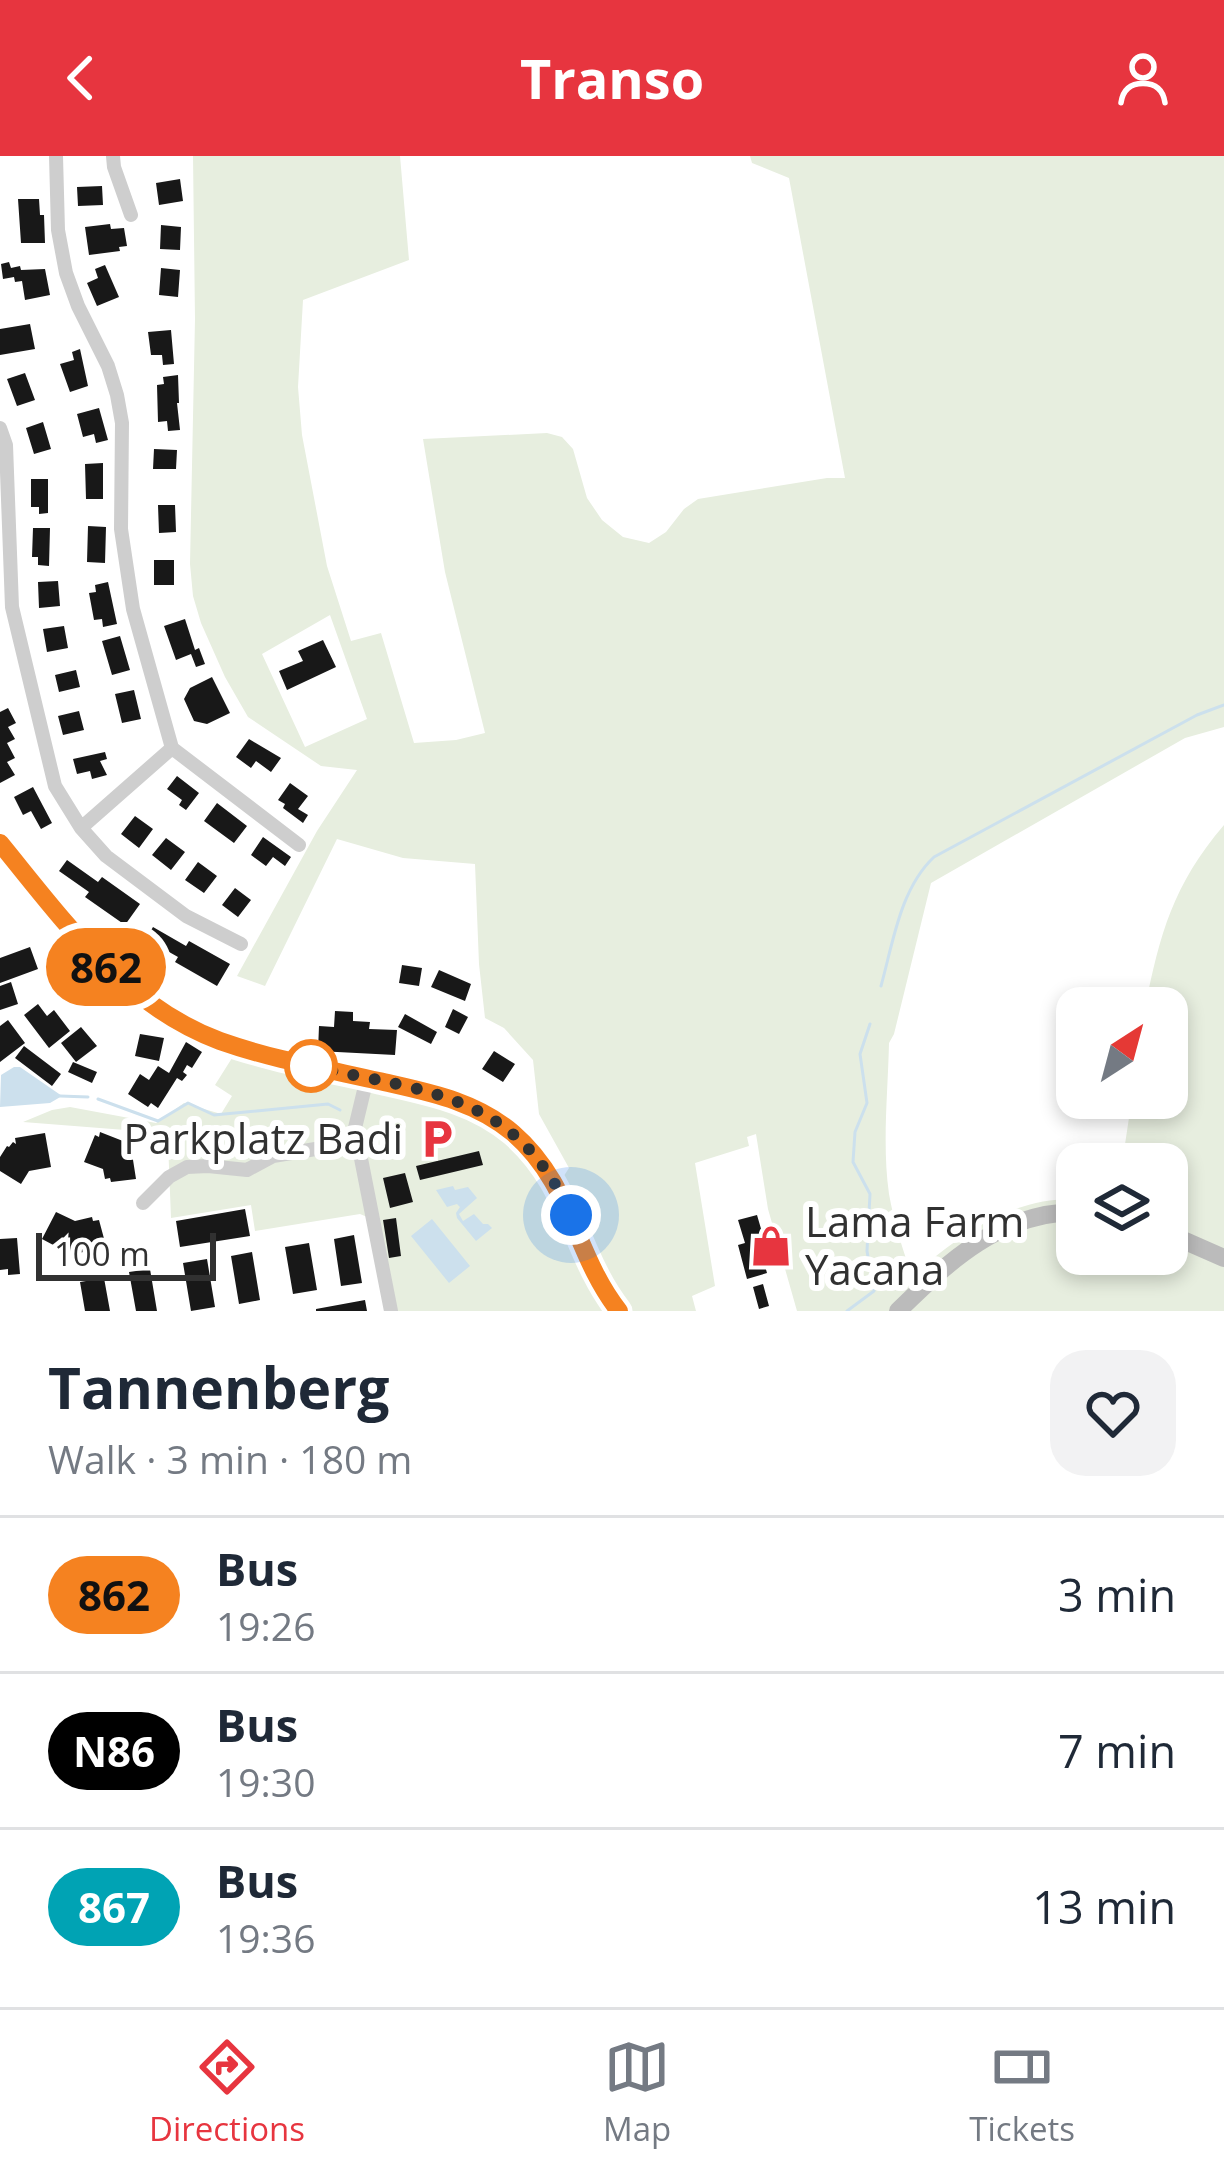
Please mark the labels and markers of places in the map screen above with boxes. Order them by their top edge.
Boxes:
unlabelled marker [286,1041,336,1091]
place label: Parkplatz Badi [123,1109,403,1166]
parking icon: Parkplatz Badi [414,1116,460,1162]
place label: Lama Farm Yacana [805,1192,1024,1297]
shop icon: Lama Farm Yacana [748,1223,794,1269]

